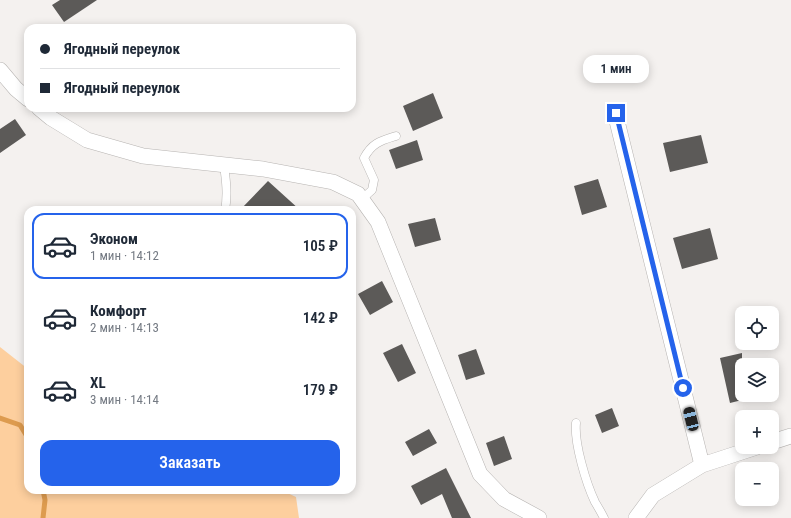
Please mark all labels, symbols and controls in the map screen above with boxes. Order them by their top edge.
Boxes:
text: Ягодный переулок [64,40,180,58]
callout: 1 мин [583,55,649,83]
text: 1 мин [600,61,632,76]
text: Ягодный переулок [64,79,180,97]
route end [607,104,625,122]
icon: car [42,228,78,264]
text: Эконом [90,230,138,248]
text: 105 ₽ [303,237,338,255]
text: 1 мин · 14:12 [90,248,159,263]
icon: car [42,300,78,336]
text: Комфорт [90,302,147,320]
map controls [735,306,779,506]
button: locate [735,306,779,350]
text: 142 ₽ [303,309,338,327]
text: 2 мин · 14:13 [90,320,159,335]
button: layers [735,358,779,402]
icon: car [42,372,78,408]
text: XL [90,374,106,392]
route start [674,379,692,397]
text: 179 ₽ [303,381,338,399]
text: 3 мин · 14:14 [90,392,159,407]
car [682,406,700,432]
button: + [735,410,779,454]
button: Заказать [40,440,340,486]
button: − [735,462,779,506]

